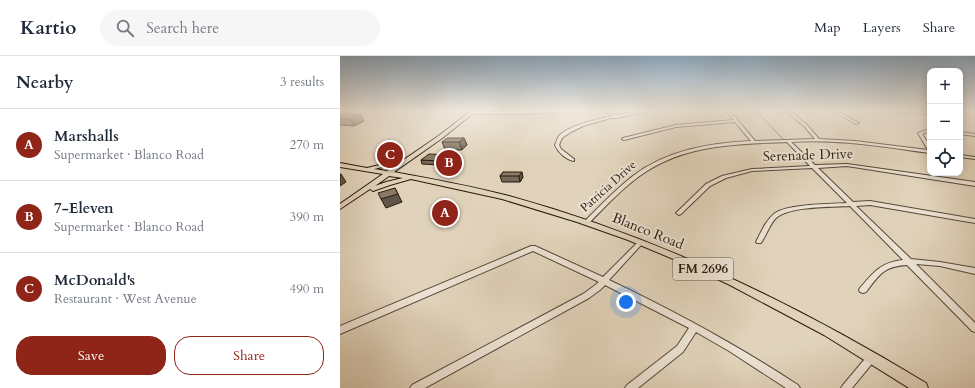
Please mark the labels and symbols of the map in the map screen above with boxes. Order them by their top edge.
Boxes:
pin: C [377,140,403,170]
street label: Serenade Drive [763,144,853,166]
pin: B [436,148,462,178]
street label: Patricia Drive [577,157,639,215]
pin: A [432,198,458,228]
street label: Blanco Road [609,208,687,254]
road number: FM 2696 [673,258,733,280]
your location [616,292,636,312]

